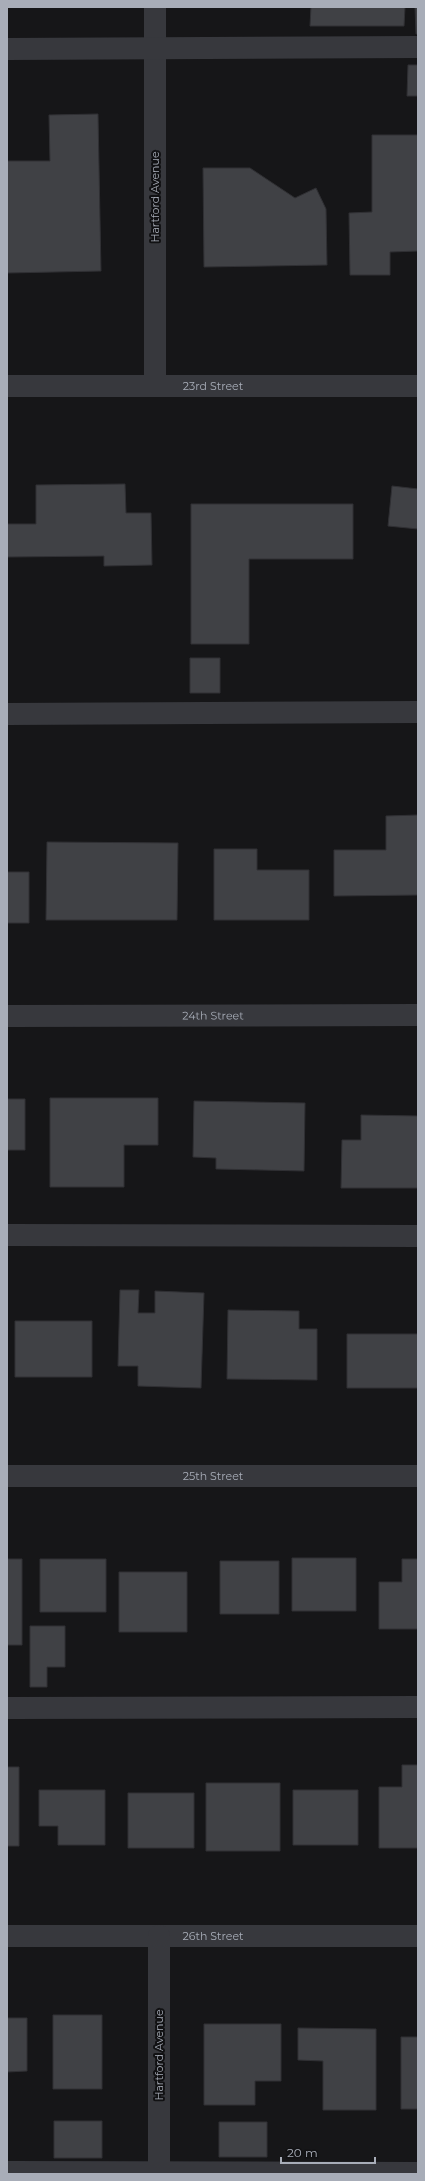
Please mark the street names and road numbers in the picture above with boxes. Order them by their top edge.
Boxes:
street label: Hartford Avenue [148,151,162,243]
street label: 23rd Street [183,379,244,393]
street label: 24th Street [182,1008,244,1023]
street label: 25th Street [183,1469,244,1483]
street label: 26th Street [182,1929,244,1943]
street label: Hartford Avenue [152,2009,166,2101]

